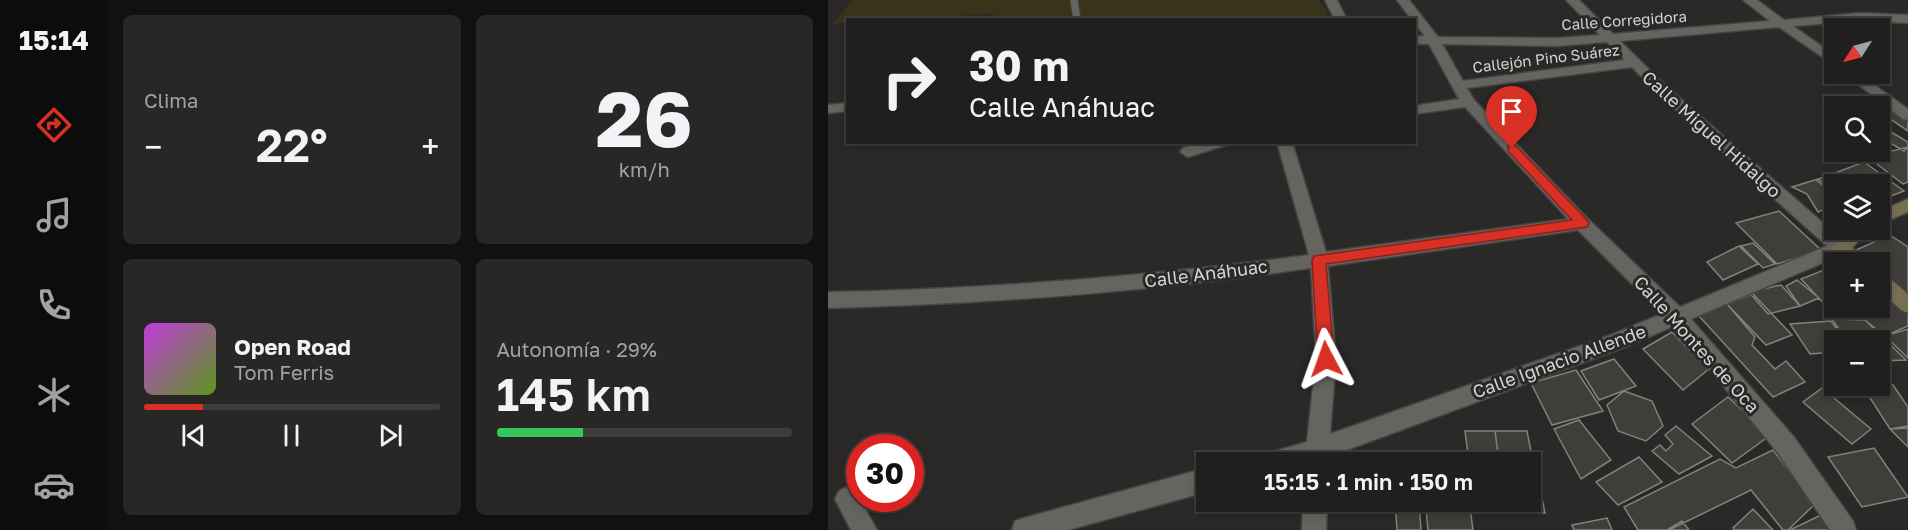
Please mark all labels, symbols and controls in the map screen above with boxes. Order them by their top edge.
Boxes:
street label: Calle Corregidora [1561,7,1687,33]
north arrow [1824,18,1890,84]
map controls [1824,18,1890,396]
text: 15:14 [19,24,89,56]
text: 30 m [969,40,1069,90]
street label: Callejón Pino Suárez [1472,40,1621,76]
icon: right [870,42,948,120]
street label: Calle Miguel Hidalgo [1638,66,1786,202]
text: 26 [596,71,693,164]
pin [1486,86,1537,148]
text: Clima [144,88,198,112]
text: Calle Anáhuac [969,91,1155,123]
icon: arrive [1495,95,1528,128]
button: search [1824,96,1890,162]
icon: directions [33,104,75,146]
text: 22° [256,118,327,172]
text: − [144,127,162,166]
text: + [421,127,440,166]
text: km/h [619,157,670,181]
button: layers [1824,174,1890,240]
icon: music [33,194,75,236]
button: + [1824,252,1890,318]
street label: Calle Anáhuac [1143,255,1269,291]
street label: Calle Montes de Oca [1630,271,1764,417]
icon: phone [33,284,75,326]
street label: Calle Ignacio Allende [1469,319,1649,403]
position arrow [1294,327,1358,391]
button: − [1824,330,1890,396]
text: Open Road [234,333,351,360]
text: Autonomía · 29% [497,337,657,361]
text: Tom Ferris [234,360,334,384]
text: 145 km [497,367,651,421]
icon: climate [33,374,75,416]
icon: previous [177,419,210,452]
icon: pause [275,419,308,452]
icon: next [374,419,407,452]
speed limit sign: 30 [846,434,924,512]
icon: car [33,464,75,506]
text: 15:15 · 1 min · 150 m [1264,468,1473,495]

